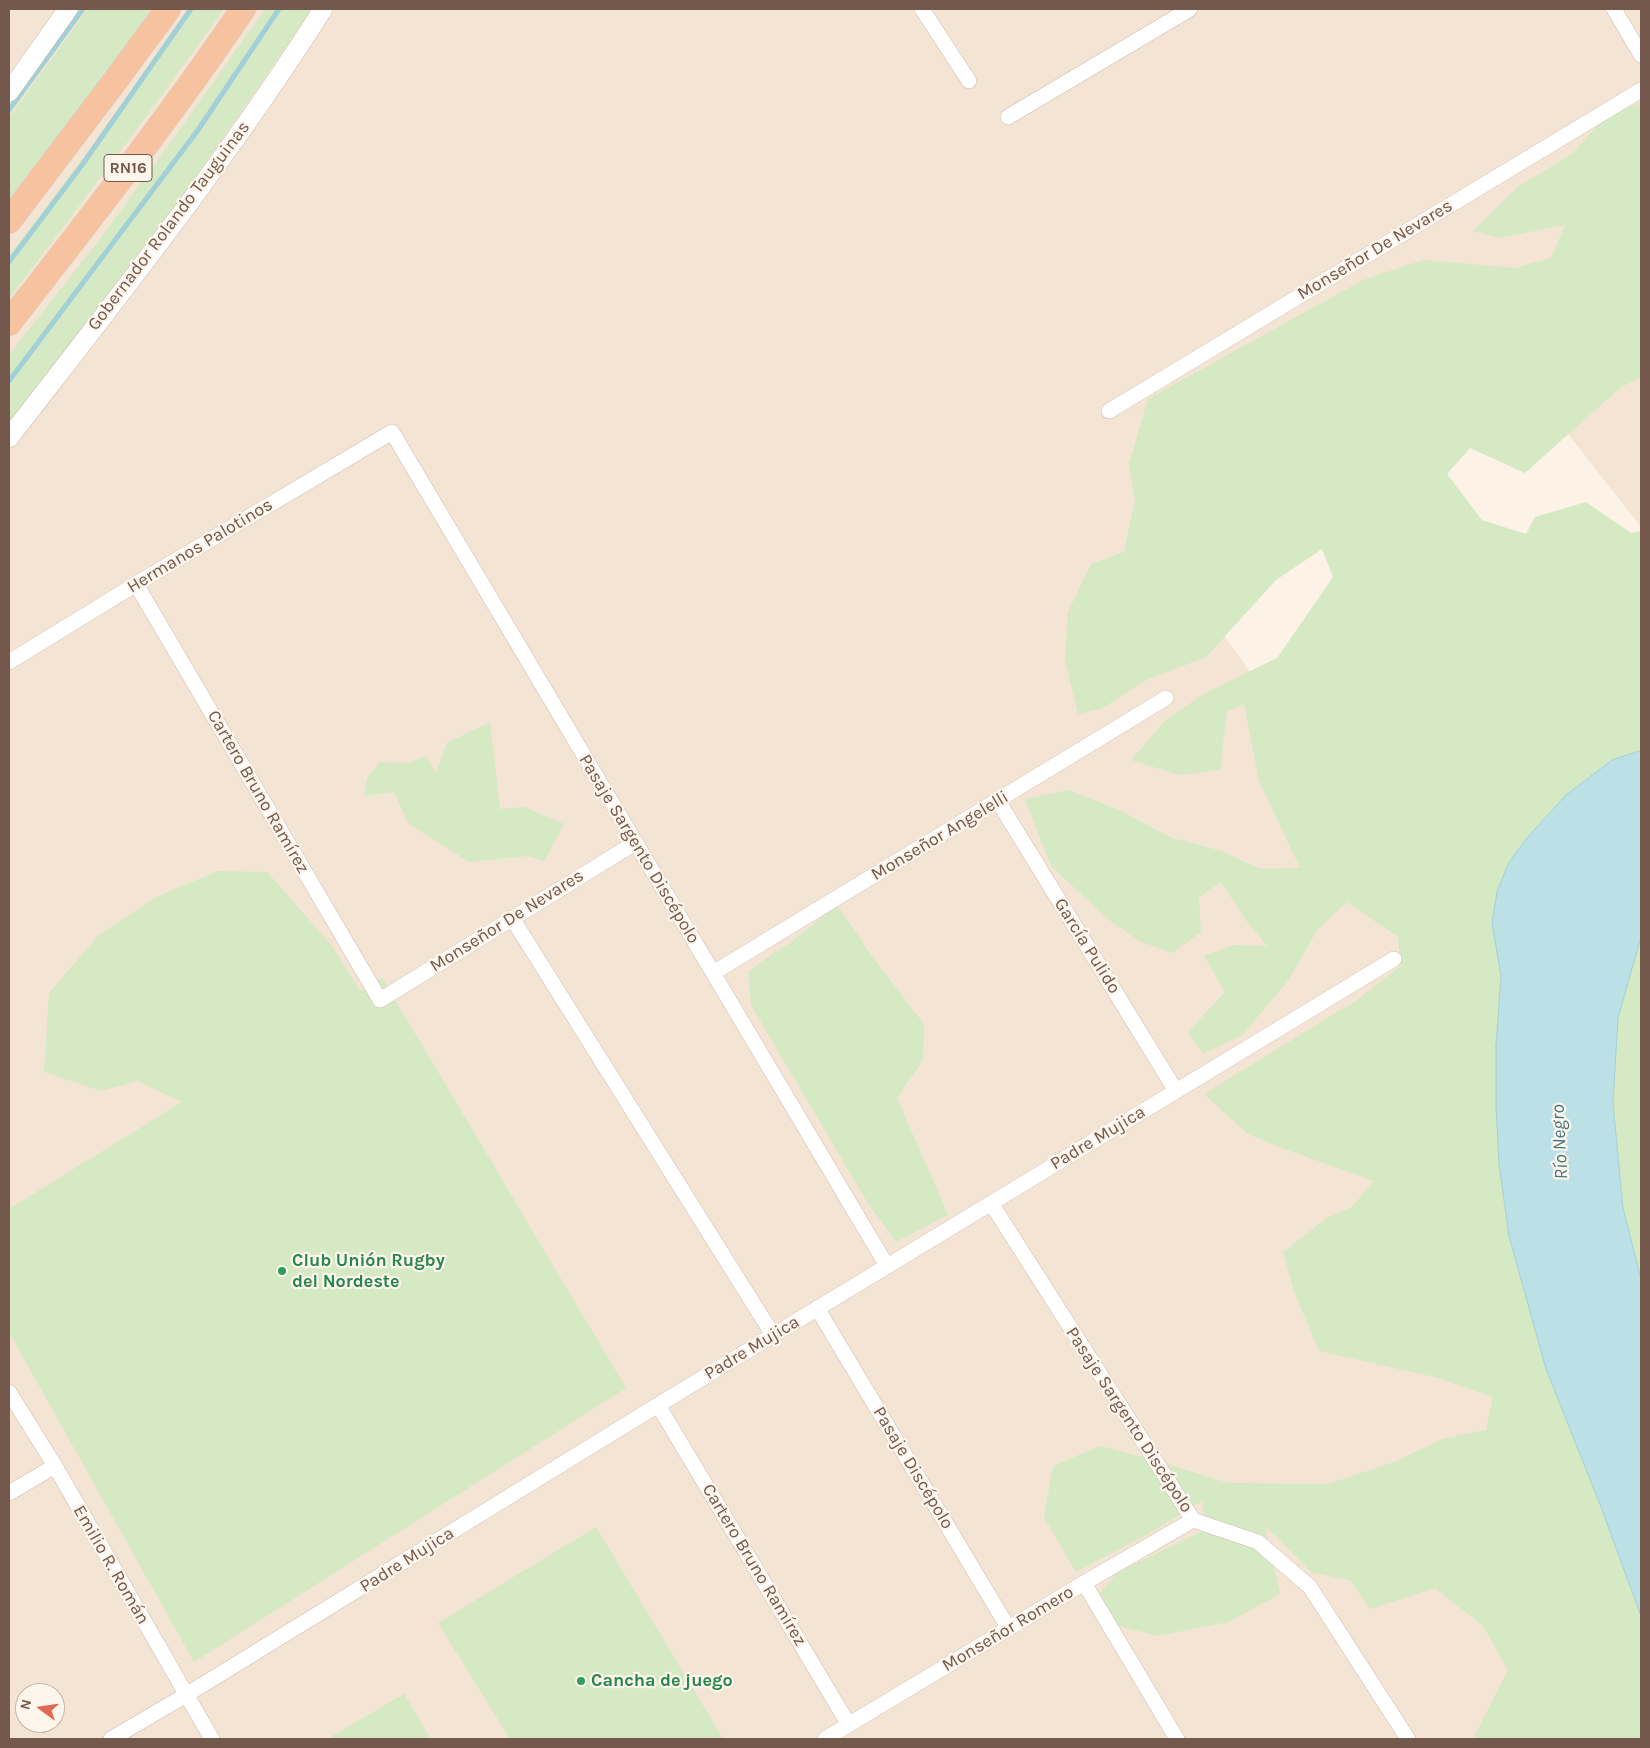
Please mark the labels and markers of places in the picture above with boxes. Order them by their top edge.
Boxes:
place label: Club Unión Rugby del Nordeste [292,1250,445,1292]
marker: Club Unión Rugby del Nordeste [276,1265,288,1277]
place label: Cancha de juego [591,1670,733,1692]
marker: Cancha de juego [575,1675,587,1687]

